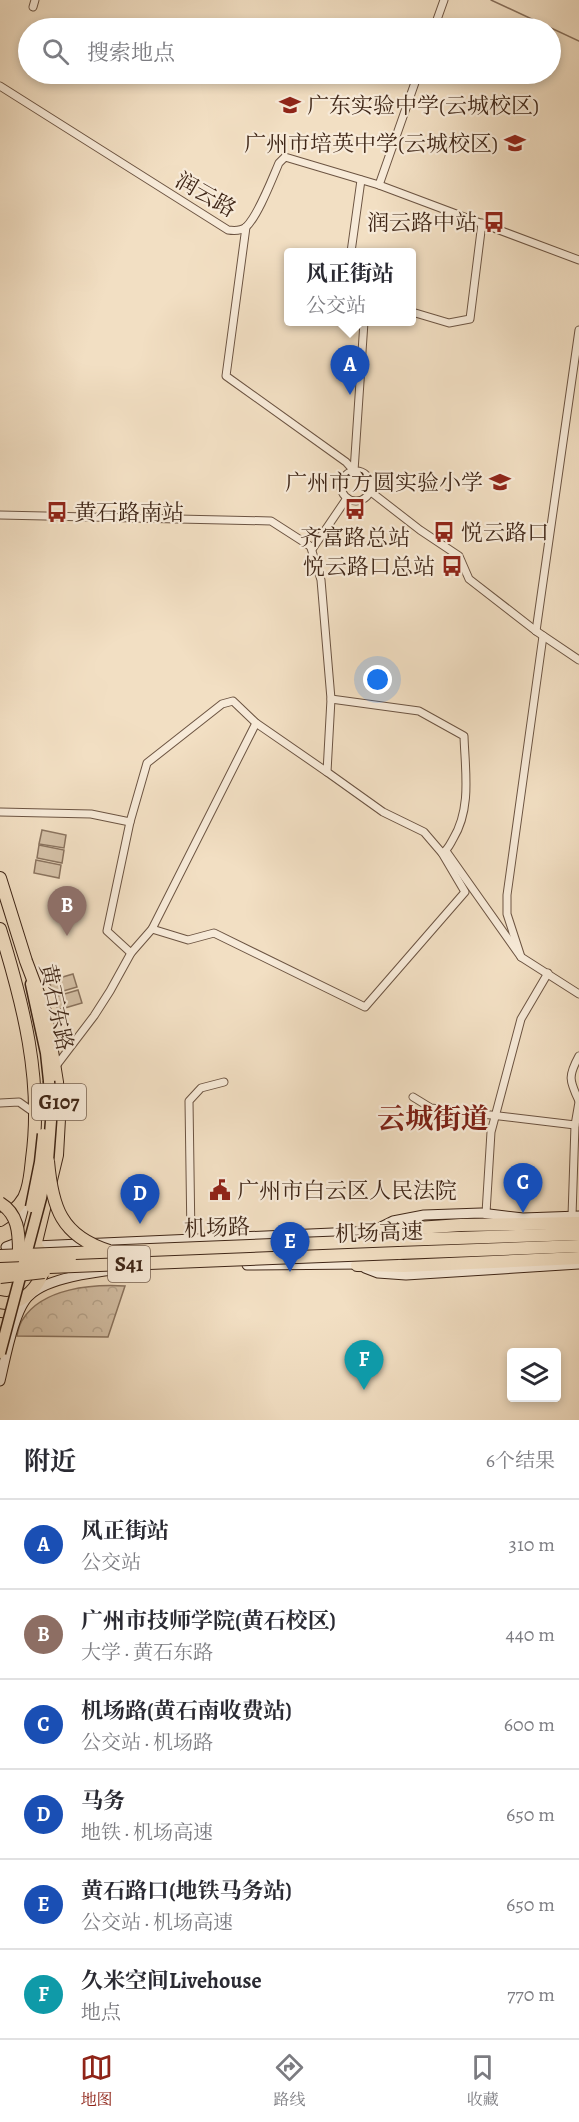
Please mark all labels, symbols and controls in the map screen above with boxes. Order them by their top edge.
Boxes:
search box [18,18,561,84]
icon: search [39,35,72,68]
text: 搜索地点 [87,38,175,68]
place label: 广东实验中学(云城校区) [307,91,539,121]
school or university icon: 广东实验中学(云城校区) [278,93,302,117]
place label: 广州市培英中学(云城校区) [244,129,498,159]
school or university icon: 广州市培英中学(云城校区) [503,131,527,155]
street label: 润云路 [169,165,242,224]
place label: 润云路中站 [367,208,477,238]
bus stop icon: 润云路中站 [482,210,506,234]
popup [284,248,416,326]
text: 风正街站 [306,259,394,289]
text: 公交站 [306,292,366,319]
pin: A [330,346,370,395]
place label: 广州市方圆实验小学 [285,468,483,498]
school or university icon: 广州市方圆实验小学 [488,470,512,494]
bus stop icon: 齐富路总站 [343,497,367,521]
place label: 黄石路南站 [74,498,184,528]
bus stop icon: 黄石路南站 [45,500,69,524]
place label: 悦云路口 [461,518,549,548]
bus stop icon: 悦云路口 [432,520,456,544]
place label: 齐富路总站 [300,523,410,553]
place label: 悦云路口总站 [303,552,435,582]
bus stop icon: 悦云路口总站 [440,554,464,578]
your location [363,665,392,694]
pin: B [48,886,86,936]
street label: 黄石东路 [32,961,80,1053]
road number: G107 [32,1084,86,1120]
district label: 云城街道 [377,1100,489,1138]
pin: C [504,1164,542,1213]
pin: D [120,1174,160,1224]
place label: 广州市白云区人民法院 [237,1176,457,1206]
public building icon: 广州市白云区人民法院 [208,1178,232,1202]
street label: 机场路 [184,1212,251,1244]
street label: 机场高速 [335,1216,424,1250]
pin: E [270,1222,310,1272]
road number: S41 [108,1246,150,1282]
pin: F [344,1340,384,1390]
map controls [507,1348,561,1402]
button: layers [507,1348,561,1402]
text: 附近 [24,1444,76,1479]
text: 6个结果 [486,1447,555,1474]
text: 风正街站 [81,1516,169,1546]
text: A [37,1531,50,1558]
text: 310 m [509,1531,555,1558]
text: 公交站 [81,1549,141,1576]
text: 广州市技师学院(黄石校区) [81,1606,336,1636]
text: B [37,1621,50,1648]
text: 440 m [506,1621,555,1648]
text: 大学 · 黄石东路 [81,1639,213,1666]
text: 机场路(黄石南收费站) [81,1696,292,1726]
text: C [37,1711,50,1738]
text: 600 m [504,1711,555,1738]
text: 公交站 · 机场路 [81,1729,213,1756]
text: 马务 [81,1786,125,1816]
text: D [37,1801,50,1828]
text: 650 m [506,1801,555,1828]
text: 地铁 · 机场高速 [81,1819,213,1846]
text: 黄石路口(地铁马务站) [81,1876,292,1906]
text: E [38,1891,49,1918]
text: 650 m [506,1891,555,1918]
text: 公交站 · 机场高速 [81,1909,233,1936]
text: 久米空间Livehouse [81,1966,262,1996]
text: F [38,1981,49,2008]
text: 770 m [507,1981,555,2008]
text: 地点 [81,1999,121,2026]
tab: 地图 [80,2051,113,2111]
tab: 路线 [273,2051,306,2111]
tab: 收藏 [466,2051,499,2111]

